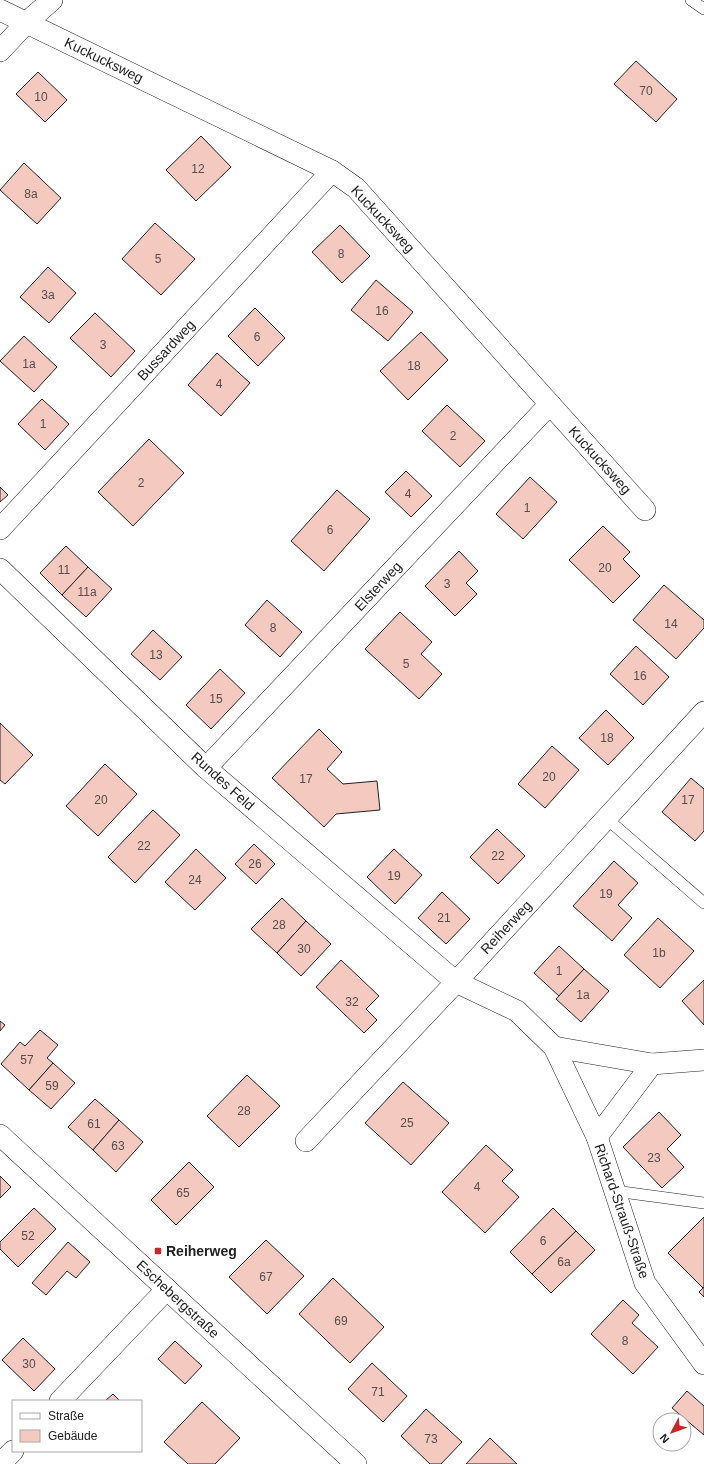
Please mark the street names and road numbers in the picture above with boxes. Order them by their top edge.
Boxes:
street label: Kuckucksweg [62,34,146,86]
street label: Kuckucksweg [348,182,418,256]
street label: Bussardweg [134,316,198,384]
street label: Kuckucksweg [565,423,635,497]
street label: Elsterweg [351,558,405,614]
street label: Rundes Feld [188,748,258,814]
street label: Reiherweg [477,897,535,957]
street label: Richard-Strauß-Straße [591,1141,653,1281]
street label: Eschebergstraße [134,1257,223,1341]

